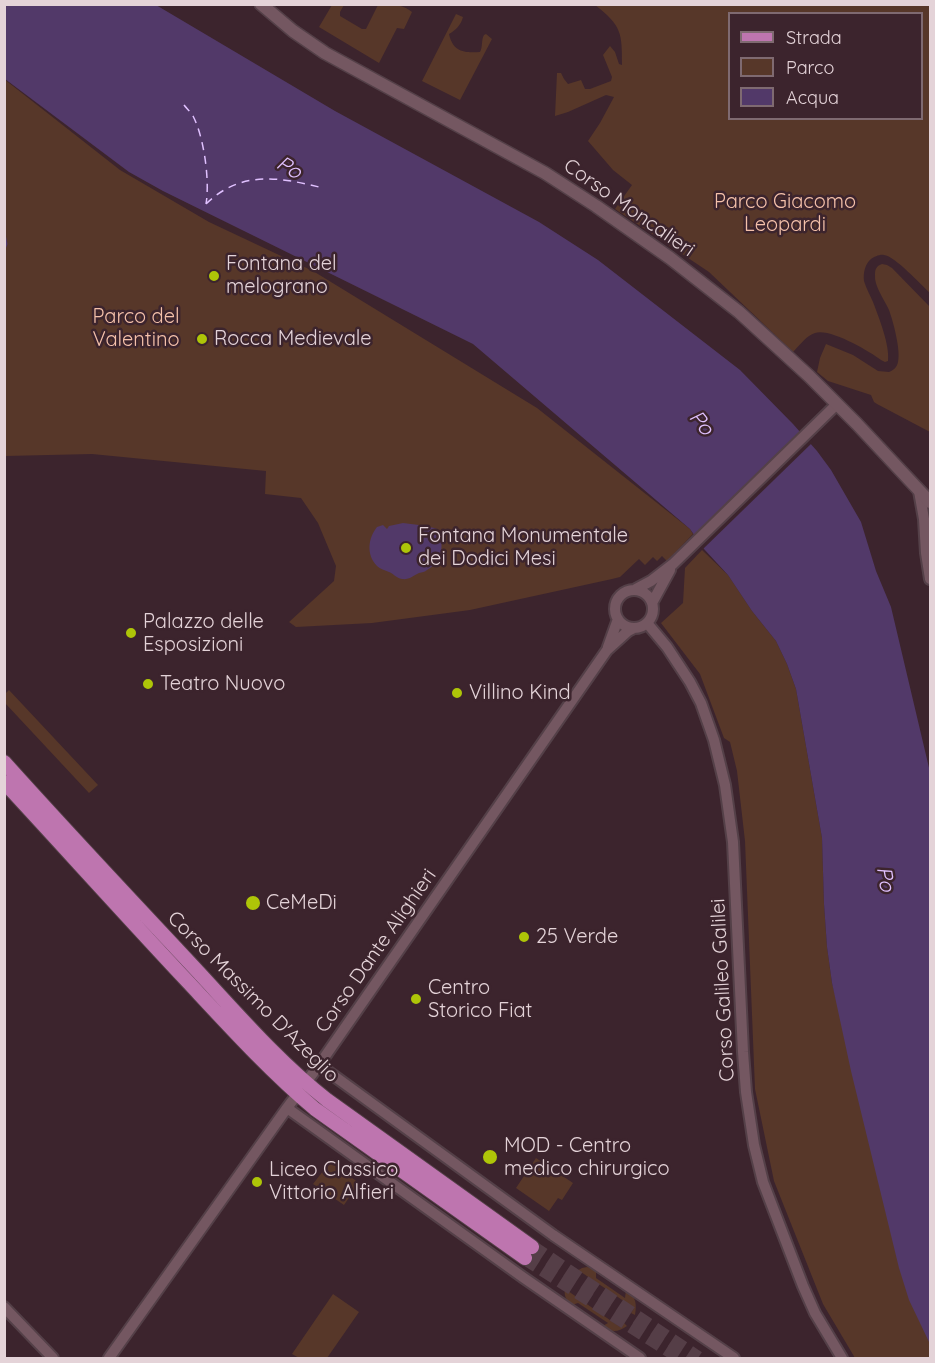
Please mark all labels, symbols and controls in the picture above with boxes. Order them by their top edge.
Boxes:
legend [728,12,923,120]
text: Strada [786,26,842,49]
text: Parco [786,56,834,79]
text: Acqua [786,86,839,109]
water label: Po [272,151,306,185]
street label: Corso Moncalieri [559,154,699,262]
park label: Parco Giacomo Leopardi [714,190,856,237]
place label: Fontana del melograno [226,252,337,299]
marker: Fontana del melograno [207,269,221,283]
park label: Parco del Valentino [92,305,180,352]
place label: Rocca Medievale [214,327,371,351]
marker: Rocca Medievale [195,332,209,346]
water label: Po [683,405,719,441]
place label: Fontana Monumentale dei Dodici Mesi [418,524,628,571]
marker: Fontana Monumentale dei Dodici Mesi [399,541,413,555]
place label: Palazzo delle Esposizioni [143,610,264,657]
marker: Palazzo delle Esposizioni [124,626,138,640]
place label: Teatro Nuovo [160,672,285,696]
marker: Teatro Nuovo [141,677,155,691]
place label: Villino Kind [469,681,571,705]
marker: Villino Kind [450,686,464,700]
street label: Corso Dante Alighieri [310,864,442,1038]
water label: Po [870,865,900,893]
place label: CeMeDi [266,891,337,915]
marker: CeMeDi [244,894,262,912]
street label: Corso Galileo Galilei [706,898,740,1082]
street label: Corso Massimo D'Azeglio [162,906,344,1088]
place label: 25 Verde [536,925,618,949]
marker: 25 Verde [517,930,531,944]
place label: Centro Storico Fiat [428,976,532,1023]
marker: Centro Storico Fiat [409,992,423,1006]
place label: MOD - Centro medico chirurgico [504,1134,670,1181]
marker: MOD - Centro medico chirurgico [481,1148,499,1166]
place label: Liceo Classico Vittorio Alfieri [269,1158,398,1205]
marker: Liceo Classico Vittorio Alfieri [250,1175,264,1189]

